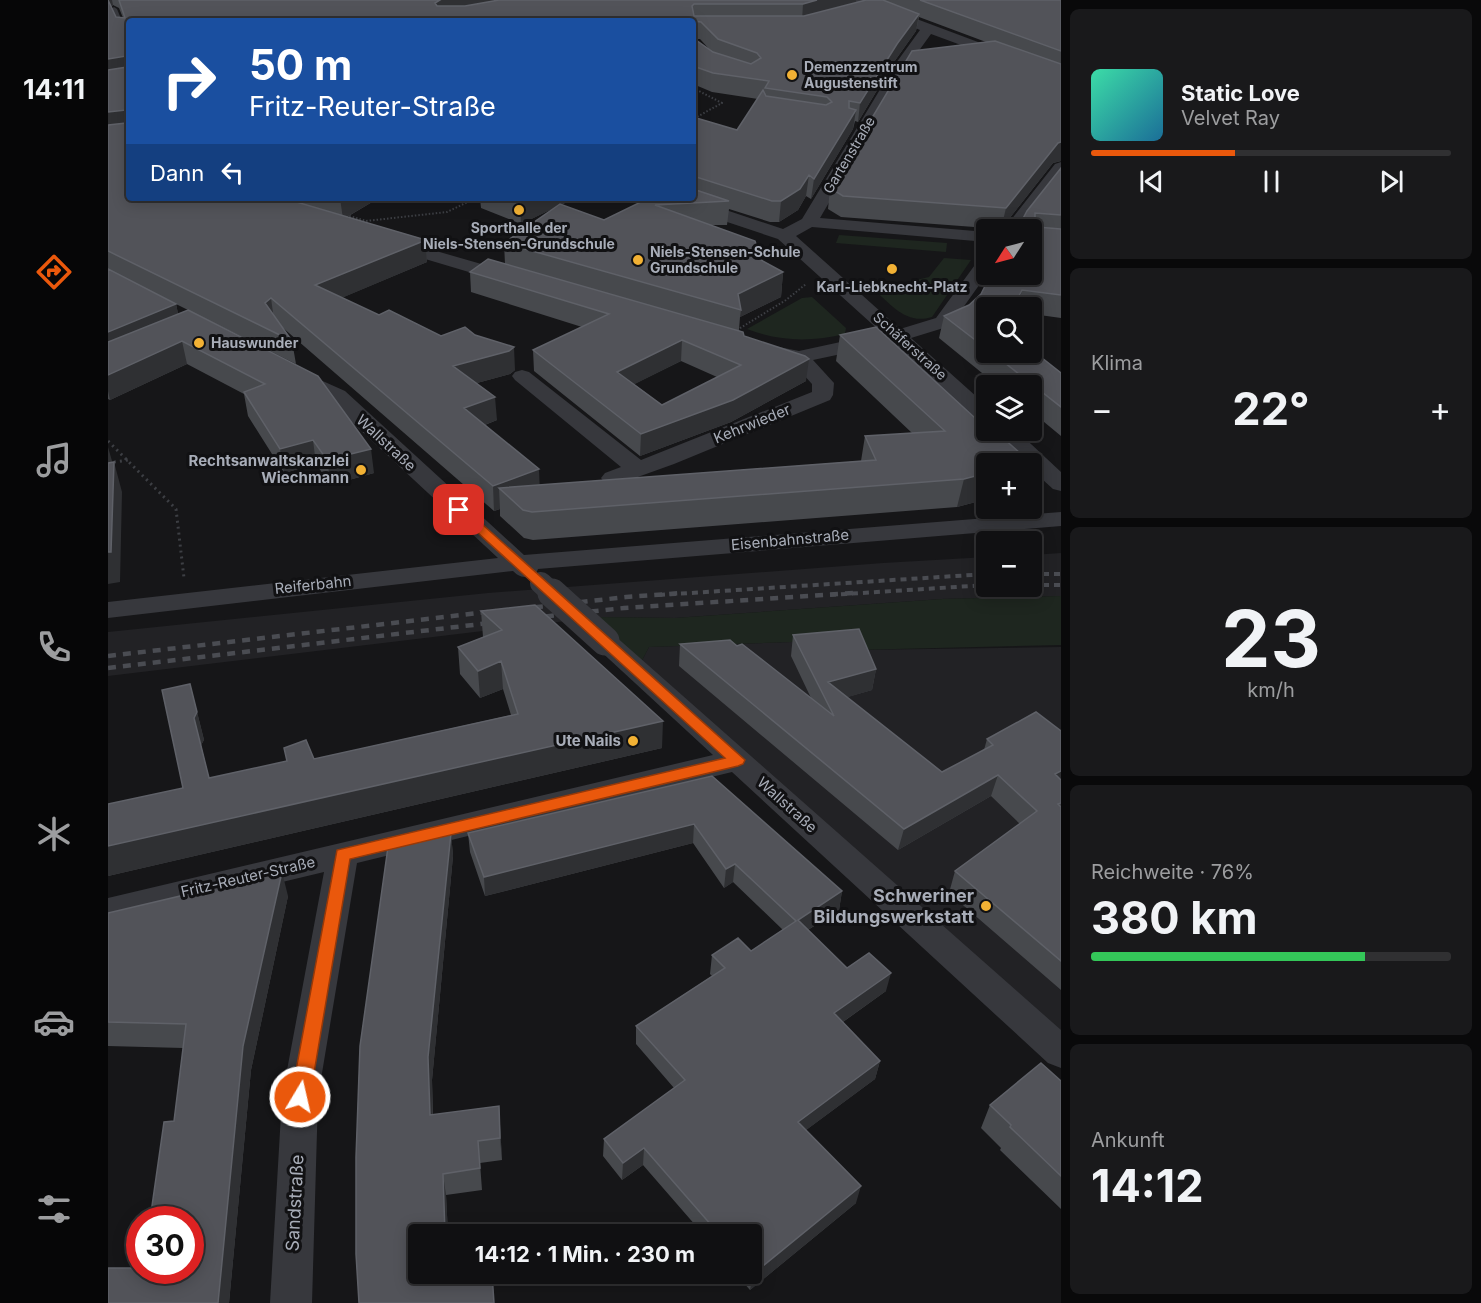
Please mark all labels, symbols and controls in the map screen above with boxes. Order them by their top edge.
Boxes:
text: 50 m [249,39,352,90]
icon: right [150,42,228,120]
place label: Demenzzentrum Augustenstift [804,58,917,91]
marker: Demenzzentrum Augustenstift [785,68,799,82]
text: 14:11 [23,73,85,106]
text: Static Love [1181,80,1300,106]
text: Fritz-Reuter-Straße [249,90,496,123]
text: Velvet Ray [1181,106,1280,130]
street label: Gartenstraße [819,113,878,196]
icon: left [216,156,249,189]
text: Dann [150,160,204,186]
icon: previous [1135,165,1168,198]
icon: pause [1255,165,1288,198]
icon: next [1375,165,1408,198]
marker: Sporthalle der Niels-Stensen-Grundschule [512,203,526,217]
place label: Sporthalle der Niels-Stensen-Grundschule [423,219,615,252]
north arrow [976,219,1042,285]
map controls [976,219,1042,597]
place label: Niels-Stensen-Schule Grundschule [650,243,801,276]
icon: directions [33,251,75,293]
marker: Niels-Stensen-Schule Grundschule [631,253,645,267]
marker: Karl-Liebknecht-Platz [885,262,899,276]
place label: Karl-Liebknecht-Platz [816,278,968,295]
button: search [976,297,1042,363]
street label: Schäferstraße [870,308,951,383]
place label: Hauswunder [211,334,299,351]
marker: Hauswunder [192,336,206,350]
text: Klima [1091,351,1143,375]
button: layers [976,375,1042,441]
text: 22° [1232,381,1310,436]
text: − [1091,389,1113,429]
text: + [1429,389,1451,429]
street label: Kehrwieder [711,399,793,448]
street label: Wallstraße [353,410,420,475]
icon: music [33,439,75,481]
place label: Rechtsanwaltskanzlei Wiechmann [189,451,349,487]
button: + [976,453,1042,519]
marker: Rechtsanwaltskanzlei Wiechmann [354,463,368,477]
pin [433,484,484,535]
icon: arrive [442,493,475,526]
street label: Eisenbahnstraße [730,525,850,554]
button: − [976,531,1042,597]
street label: Reiferbahn [274,571,352,598]
text: 23 [1221,591,1321,686]
icon: phone [33,626,75,668]
text: km/h [1247,678,1295,702]
place label: Ute Nails [556,731,621,750]
marker: Ute Nails [626,734,640,748]
street label: Wallstraße [753,773,821,837]
icon: climate [33,813,75,855]
street label: Fritz-Reuter-Straße [179,852,317,901]
text: Reichweite · 76% [1091,860,1254,884]
place label: Schweriner Bildungswerkstatt [814,885,974,927]
text: 380 km [1091,890,1258,945]
marker: Schweriner Bildungswerkstatt [979,899,993,913]
icon: car [33,1001,75,1043]
position arrow [268,1065,332,1129]
text: Ankunft [1091,1128,1165,1152]
street label: Sandstraße [281,1154,308,1252]
text: 14:12 [1091,1158,1204,1213]
icon: filters [33,1188,75,1230]
speed limit sign: 30 [126,1206,204,1284]
text: 14:12 · 1 Min. · 230 m [475,1241,695,1267]

